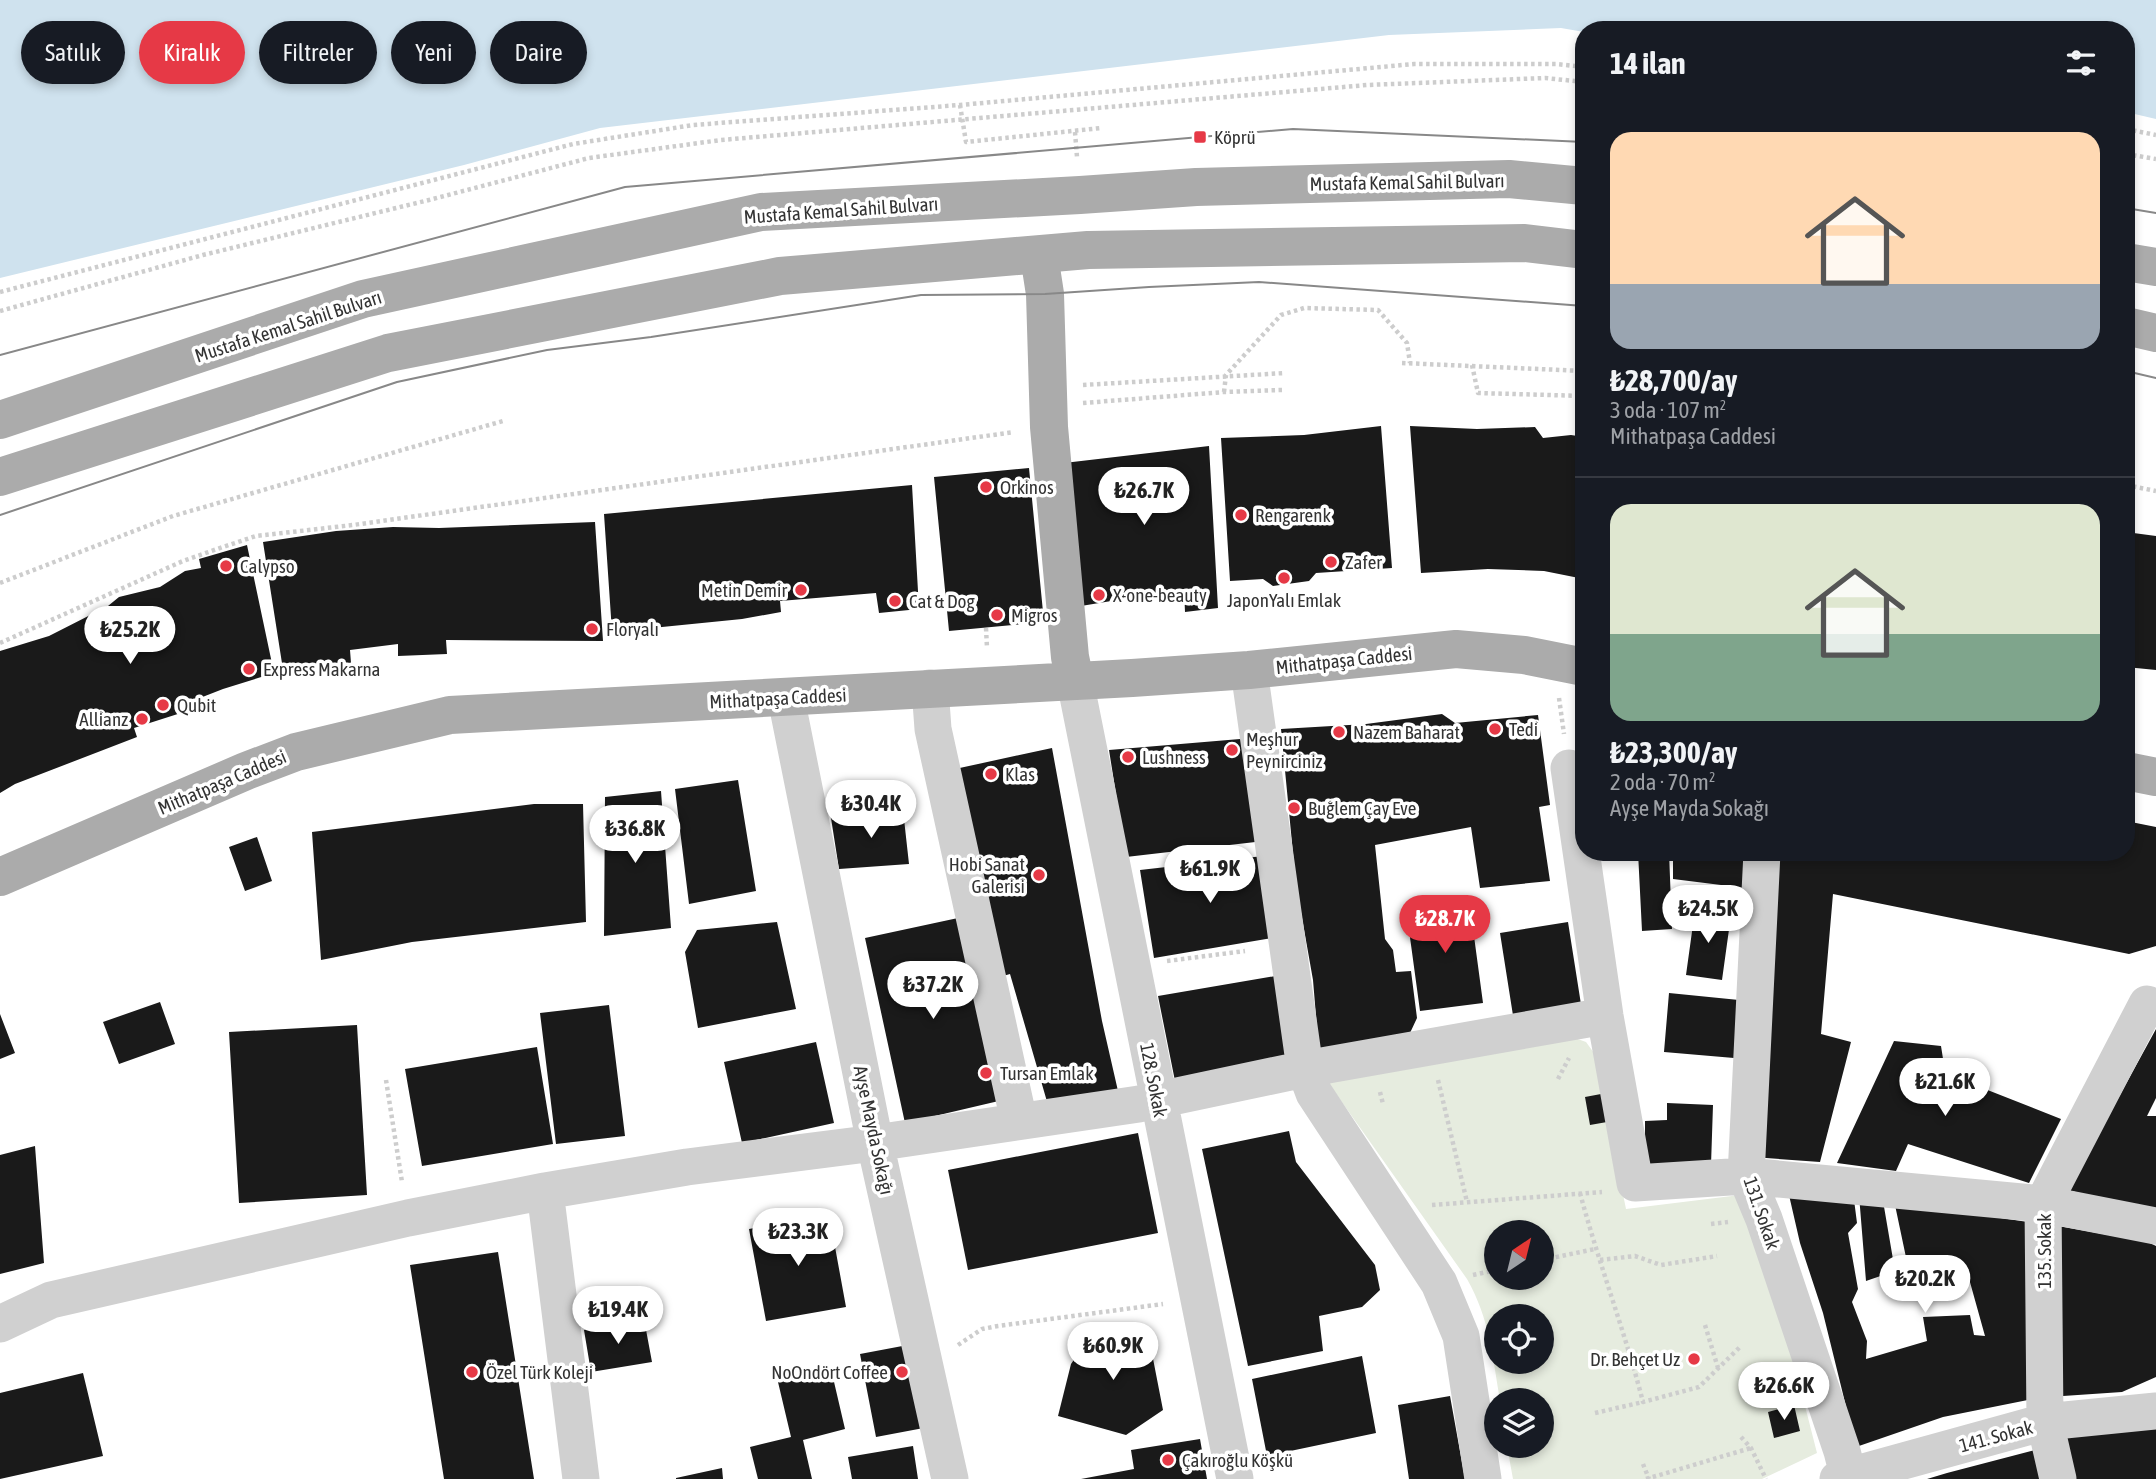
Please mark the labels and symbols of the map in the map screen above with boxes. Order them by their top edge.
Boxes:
place label: Köprü [1214,126,1256,148]
marker: Köprü [1192,129,1208,145]
street label: Mustafa Kemal Sahil Bulvarı [1309,169,1505,195]
street label: Mustafa Kemal Sahil Bulvarı [743,192,939,228]
street label: Mustafa Kemal Sahil Bulvarı [192,285,384,367]
pin: ₺26.7K [1087,468,1201,527]
place label: Orkinos [1000,476,1054,498]
marker: Orkinos [978,479,994,495]
place label: Rengarenk [1255,504,1331,526]
marker: Rengarenk [1233,507,1249,523]
place label: Zafer [1345,551,1382,573]
marker: Zafer [1323,554,1339,570]
place label: Calypso [240,555,295,577]
marker: Calypso [218,558,234,574]
marker: JaponYalı Emlak [1276,570,1292,586]
place label: Metin Demir [701,579,787,601]
marker: Metin Demir [793,582,809,598]
place label: X-one-beauty [1113,584,1207,606]
marker: X-one-beauty [1091,587,1107,603]
place label: JaponYalı Emlak [1227,589,1342,611]
place label: Cat & Dog [909,590,976,612]
marker: Cat & Dog [887,593,903,609]
place label: Migros [1011,604,1058,626]
pin: ₺25.2K [73,606,187,666]
marker: Migros [989,607,1005,623]
place label: Floryalı [606,618,659,640]
marker: Floryalı [584,621,600,637]
street label: Mithatpaşa Caddesi [1275,642,1413,678]
place label: Express Makarna [263,658,380,680]
marker: Express Makarna [241,661,257,677]
street label: Mithatpaşa Caddesi [709,683,847,713]
place label: Qubit [177,694,216,716]
marker: Qubit [155,697,171,713]
place label: Allianz [79,708,128,730]
marker: Allianz [134,711,150,727]
place label: Tedi [1509,718,1538,740]
place label: Nazem Baharat [1353,721,1460,743]
marker: Tedi [1487,721,1503,737]
marker: Nazem Baharat [1331,724,1347,740]
place label: Meşhur Peynirciniz [1246,728,1323,772]
marker: Meşhur Peynirciniz [1224,742,1240,758]
street label: Mithatpaşa Caddesi [155,745,289,819]
place label: Lushness [1142,746,1206,768]
marker: Lushness [1120,749,1136,765]
place label: Klas [1005,763,1035,785]
marker: Klas [983,766,999,782]
pin: ₺30.4K [814,780,928,840]
place label: Buğlem Çay Eve [1308,797,1416,819]
marker: Buğlem Çay Eve [1286,800,1302,816]
pin: ₺36.8K [578,806,692,865]
pin: ₺61.9K [1153,846,1267,905]
place label: Hobi Sanat Galerisi [949,853,1025,897]
marker: Hobi Sanat Galerisi [1031,867,1047,883]
pin: ₺24.5K [1651,886,1765,945]
pin: ₺28.7K [1388,895,1502,955]
pin: ₺37.2K [876,962,990,1021]
street label: 128. Sokak [1136,1041,1172,1120]
pin: ₺21.6K [1888,1058,2002,1118]
place label: Tursan Emlak [1000,1062,1094,1084]
street label: Ayşe Mayda Sokağı [850,1063,898,1197]
marker: Tursan Emlak [978,1065,994,1081]
street label: 131. Sokak [1739,1174,1785,1253]
pin: ₺23.3K [741,1208,855,1268]
street label: 135. Sokak [2033,1213,2055,1289]
north arrow [1484,1220,1554,1290]
pin: ₺20.2K [1868,1256,1982,1315]
pin: ₺19.4K [561,1286,675,1346]
pin: ₺60.9K [1056,1322,1170,1382]
place label: Dr. Behçet Uz [1590,1348,1680,1370]
marker: Dr. Behçet Uz [1686,1351,1702,1367]
place label: Özel Türk Koleji [486,1361,593,1383]
place label: NoOndört Coffee [771,1361,888,1383]
pin: ₺26.6K [1727,1362,1841,1422]
marker: Özel Türk Koleji [464,1364,480,1380]
marker: NoOndört Coffee [894,1364,910,1380]
street label: 141. Sokak [1957,1415,2036,1456]
place label: Çakıroğlu Köşkü [1182,1449,1293,1471]
marker: Çakıroğlu Köşkü [1160,1452,1176,1468]

